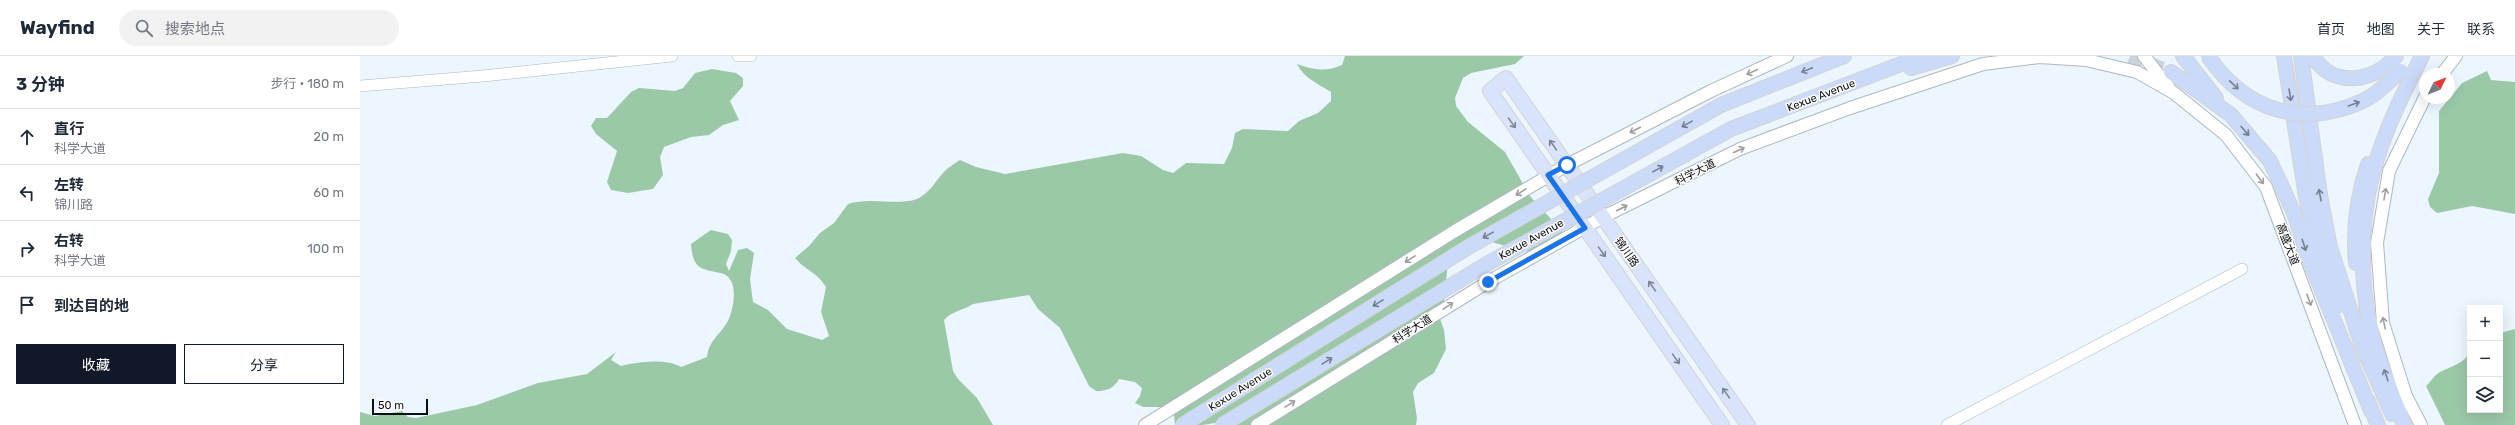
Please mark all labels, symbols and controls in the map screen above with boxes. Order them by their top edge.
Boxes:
search box [119,10,399,46]
text: Wayfind [20,16,95,39]
icon: search [133,17,155,39]
text: 搜索地点 [165,20,225,38]
text: 首页 [2317,21,2345,38]
text: 地图 [2367,21,2395,38]
text: 关于 [2417,21,2445,38]
text: 联系 [2467,21,2495,38]
one-way arrow [1802,67,1814,75]
north arrow [2419,68,2455,104]
one-way arrow [1746,69,1758,76]
text: 3 分钟 [16,74,65,94]
text: 步行 · 180 m [271,76,344,91]
street label: Kexue Avenue [1785,77,1857,114]
one-way arrow [2229,80,2239,90]
one-way arrow [2286,88,2294,101]
one-way arrow [2348,100,2361,107]
one-way arrow [1508,117,1516,128]
text: 直行 [54,120,84,138]
one-way arrow [1681,120,1693,128]
icon: ahead [16,126,38,148]
one-way arrow [2240,126,2249,137]
one-way arrow [1630,127,1642,134]
text: 20 m [313,129,344,144]
one-way arrow [1549,140,1557,151]
text: 科学大道 [54,141,106,156]
one-way arrow [1732,146,1744,153]
route start [1558,156,1576,174]
street label: 科学大道 [1673,157,1718,188]
one-way arrow [1652,165,1664,173]
one-way arrow [2256,174,2264,185]
text: 左转 [54,176,84,194]
icon: left [16,182,38,204]
text: 60 m [313,185,344,200]
one-way arrow [1515,188,1527,196]
one-way arrow [2381,188,2389,201]
one-way arrow [2316,189,2324,202]
text: 锦川路 [54,197,93,212]
one-way arrow [1616,204,1628,211]
street label: Kexue Avenue [1497,216,1566,263]
street label: 高盛大道 [2274,221,2301,267]
text: 右转 [54,232,84,250]
one-way arrow [1483,232,1495,240]
street label: 锦川路 [1612,235,1641,270]
icon: right [16,238,38,260]
one-way arrow [2301,239,2308,252]
text: 100 m [307,241,344,256]
one-way arrow [1598,247,1606,258]
text: 科学大道 [54,253,106,268]
one-way arrow [1404,256,1416,264]
route end [1479,273,1497,291]
one-way arrow [1648,281,1656,292]
one-way arrow [2305,293,2313,305]
icon: arrive [16,294,38,316]
text: 到达目的地 [54,297,129,315]
one-way arrow [1372,300,1384,308]
one-way arrow [1442,302,1454,310]
map controls [2467,305,2503,413]
button: + [2467,305,2503,341]
street label: 科学大道 [1390,312,1434,347]
one-way arrow [2379,317,2387,330]
button: − [2467,341,2503,377]
button: 收藏 [16,344,176,384]
button: 分享 [184,344,344,384]
one-way arrow [1672,354,1680,365]
one-way arrow [1321,357,1332,365]
street label: Kexue Avenue [1206,365,1274,414]
one-way arrow [2382,369,2390,381]
button: layers [2467,377,2503,413]
one-way arrow [1722,388,1730,399]
scale bar [372,397,428,416]
text: 50 m [378,399,404,412]
one-way arrow [1284,400,1296,408]

